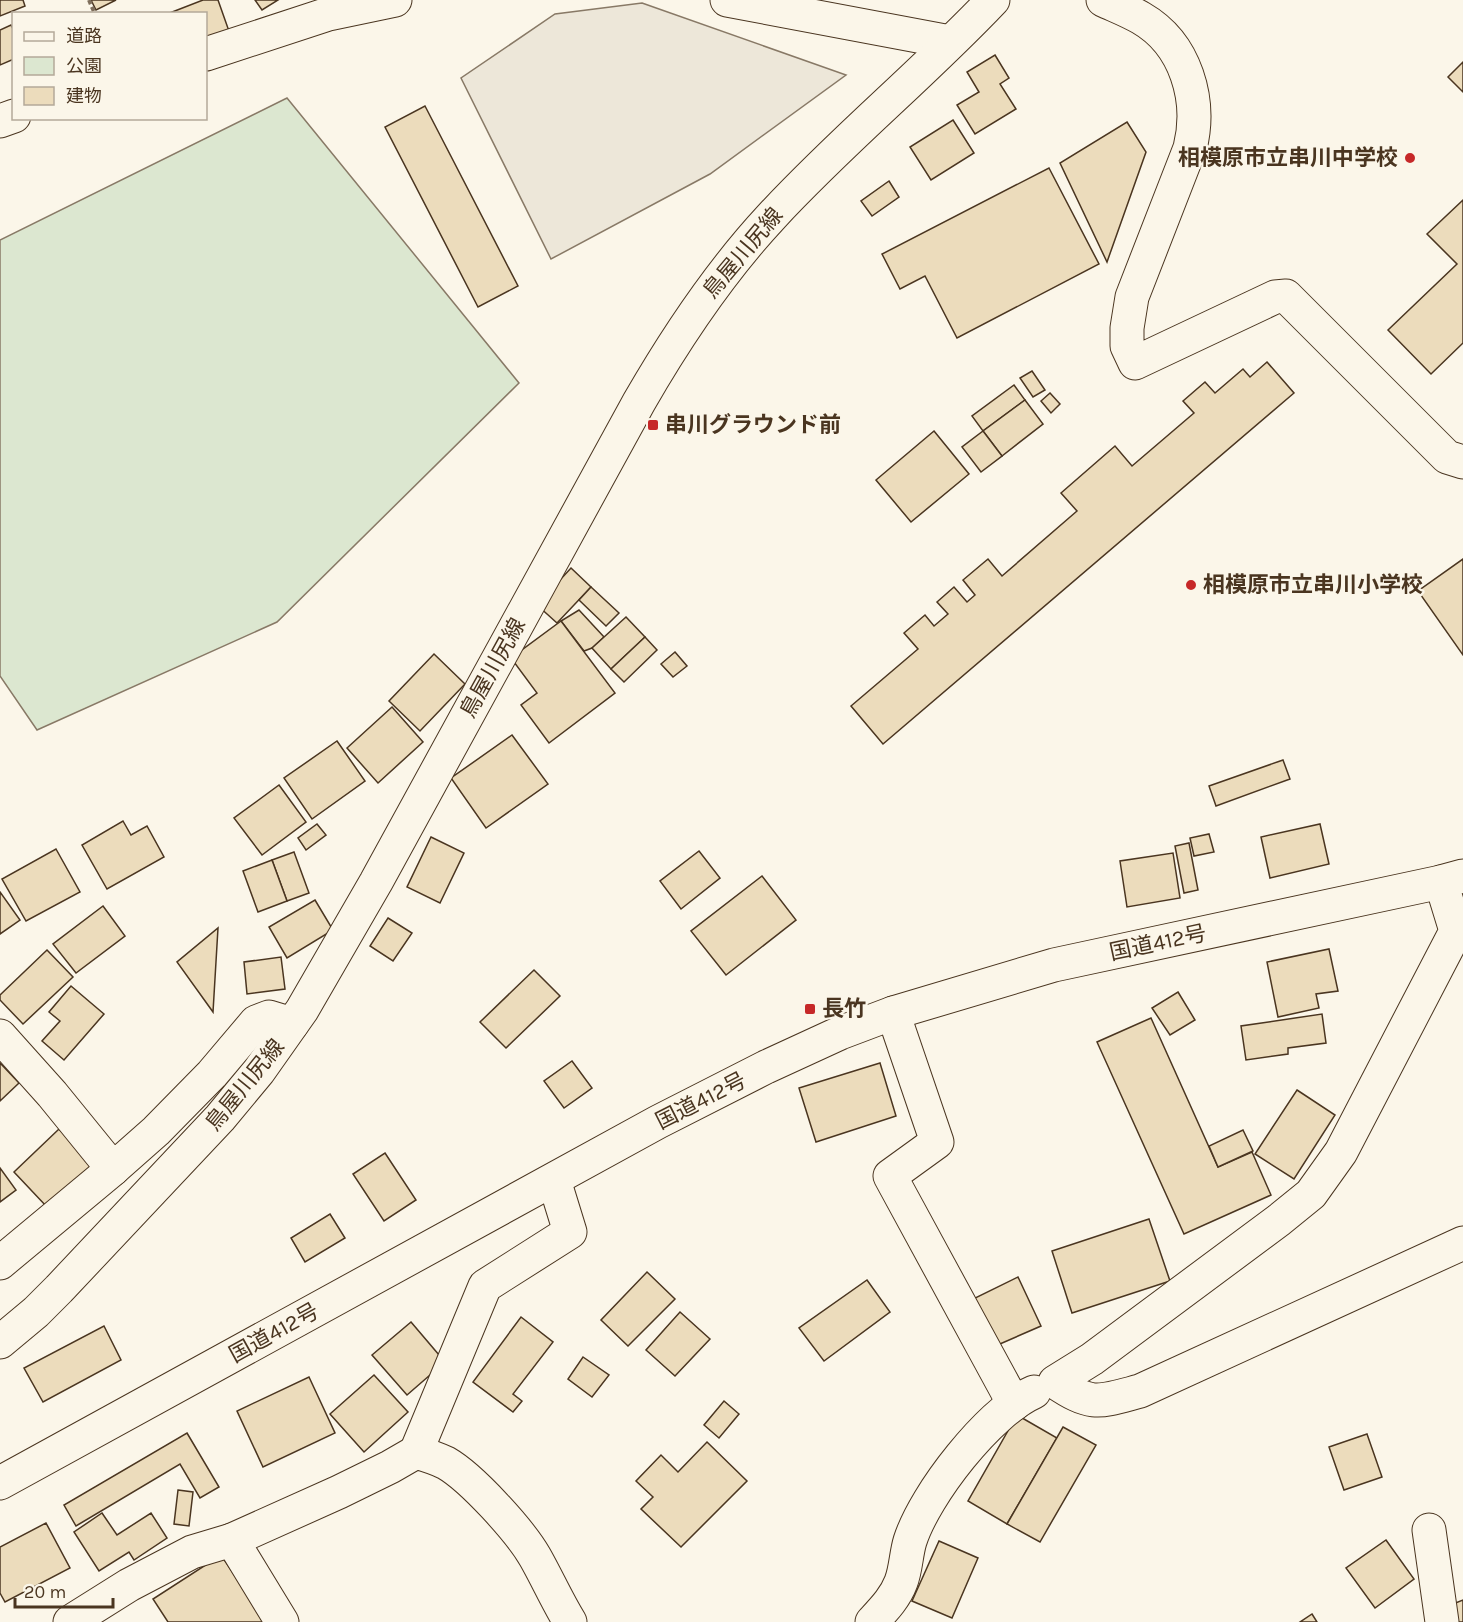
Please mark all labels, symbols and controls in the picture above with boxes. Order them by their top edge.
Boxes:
legend [12,12,207,120]
text: 道路 [66,25,102,47]
text: 公園 [66,55,102,77]
text: 建物 [66,85,102,107]
place label: 相模原市立串川中学校 [1178,145,1398,171]
marker: 相模原市立串川中学校 [1403,151,1417,165]
street label: 鳥屋川尻線 [698,203,788,303]
place label: 串川グラウンド前 [665,412,841,438]
marker: 串川グラウンド前 [646,418,660,432]
place label: 相模原市立串川小学校 [1203,572,1423,598]
marker: 相模原市立串川小学校 [1184,578,1198,592]
street label: 鳥屋川尻線 [455,614,531,722]
street label: 国道412号 [1107,920,1209,966]
place label: 長竹 [822,996,866,1022]
marker: 長竹 [803,1002,817,1016]
street label: 鳥屋川尻線 [200,1034,290,1136]
street label: 国道412号 [651,1067,751,1135]
street label: 国道412号 [225,1298,323,1368]
scale bar [15,1571,112,1609]
text: 20 m [24,1581,66,1603]

